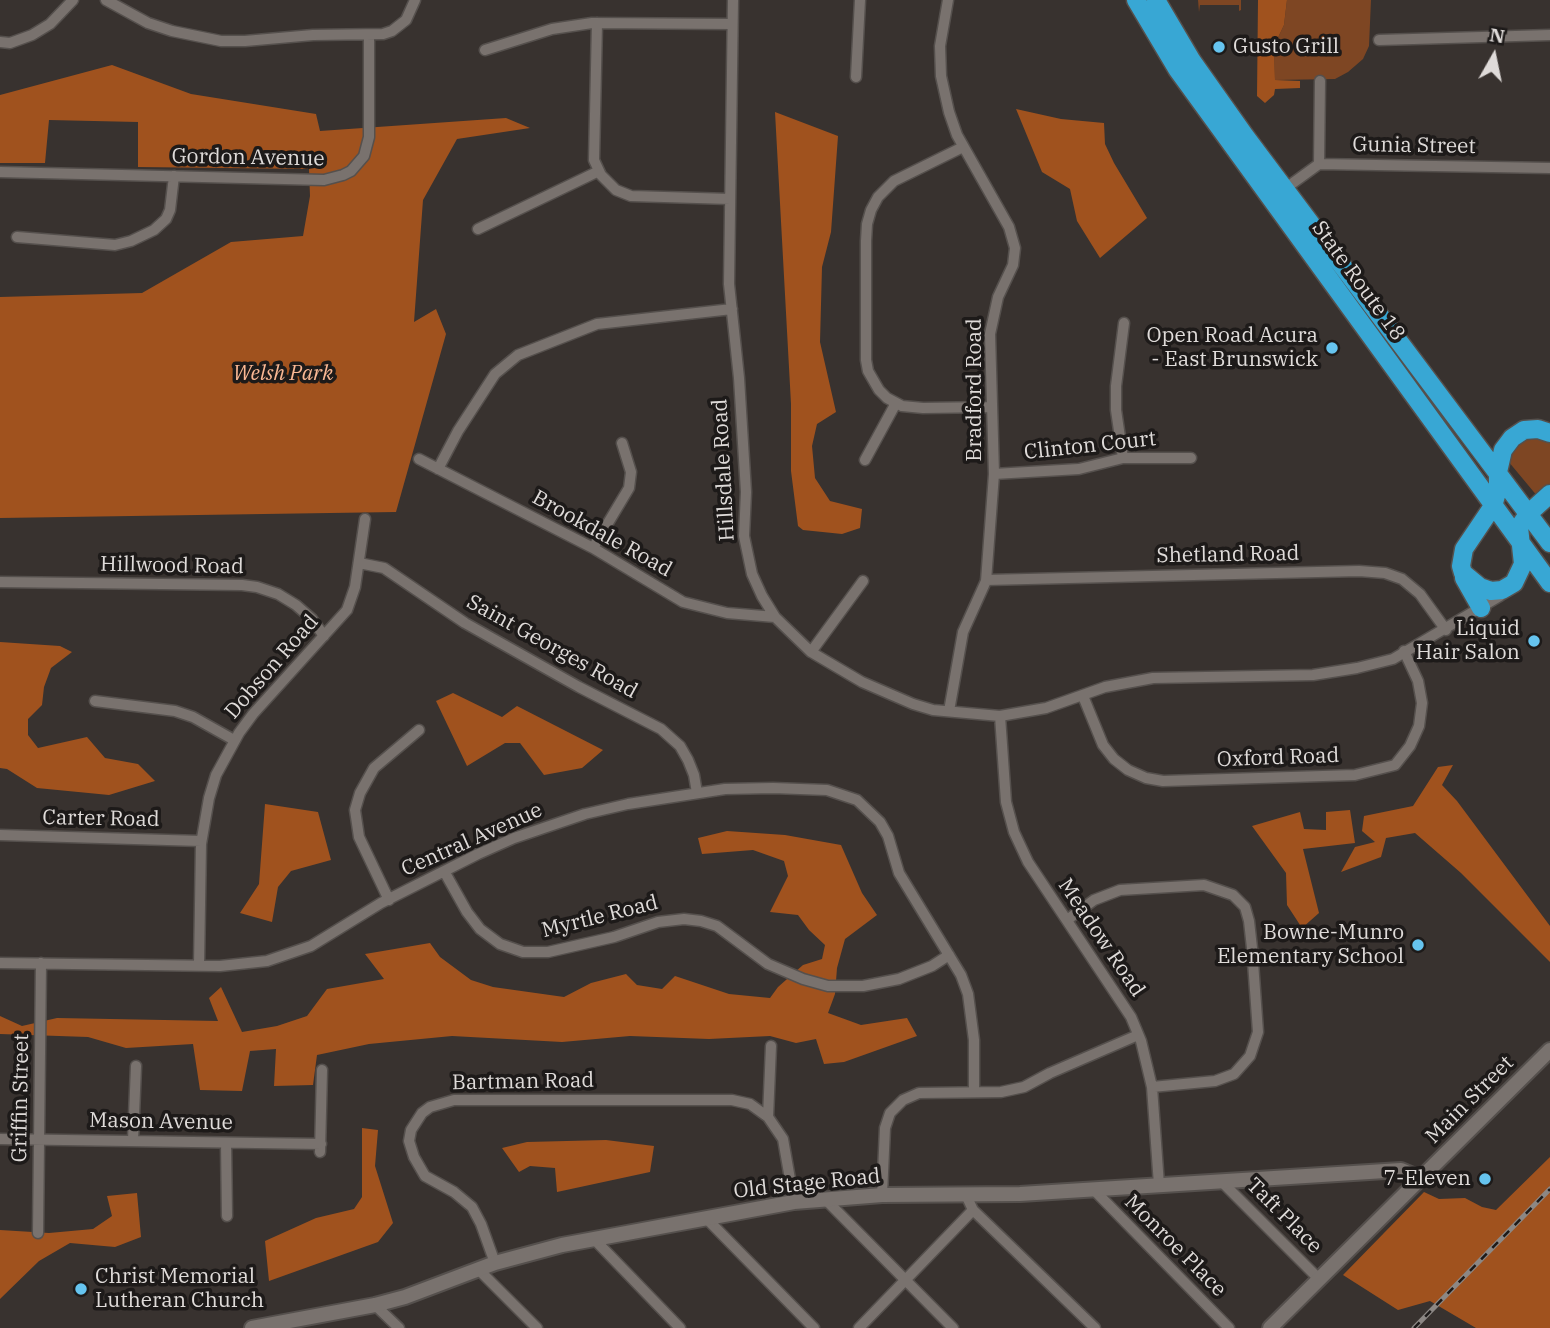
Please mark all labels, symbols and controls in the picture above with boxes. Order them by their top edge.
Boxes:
north arrow [1459,21,1529,91]
text: N [1488,22,1507,48]
place label: Gusto Grill [1233,34,1339,60]
marker: Gusto Grill [1211,39,1227,55]
street label: Gunia Street [1352,132,1476,160]
street label: Gordon Avenue [171,144,325,172]
street label: State Route 18 [1306,216,1410,346]
street label: Bradford Road [962,318,988,462]
place label: Open Road Acura - East Brunswick [1146,323,1318,373]
marker: Open Road Acura - East Brunswick [1324,340,1340,356]
park label: Welsh Park [233,361,333,387]
street label: Hillsdale Road [708,398,740,542]
street label: Clinton Court [1023,427,1157,465]
street label: Brookdale Road [528,485,676,583]
street label: Shetland Road [1156,541,1300,569]
street label: Hillwood Road [100,552,244,580]
street label: Saint Georges Road [462,590,642,704]
street label: Dobson Road [220,610,324,724]
place label: Liquid Hair Salon [1416,616,1520,666]
marker: Liquid Hair Salon [1526,633,1542,649]
street label: Oxford Road [1216,743,1340,773]
street label: Central Avenue [398,798,546,882]
street label: Carter Road [42,805,160,833]
street label: Meadow Road [1052,874,1150,1002]
street label: Myrtle Road [539,890,661,944]
place label: Bowne-Munro Elementary School [1217,920,1404,970]
marker: Bowne-Munro Elementary School [1410,937,1426,953]
street label: Griffin Street [7,1033,35,1163]
street label: Main Street [1421,1051,1519,1149]
street label: Bartman Road [452,1068,594,1096]
street label: Mason Avenue [89,1108,233,1136]
street label: Old Stage Road [732,1164,882,1204]
place label: 7-Eleven [1383,1166,1471,1192]
marker: 7-Eleven [1477,1171,1493,1187]
street label: Taft Place [1241,1173,1327,1259]
street label: Monroe Place [1119,1190,1231,1302]
place label: Christ Memorial Lutheran Church [95,1264,264,1314]
marker: Christ Memorial Lutheran Church [73,1281,89,1297]

